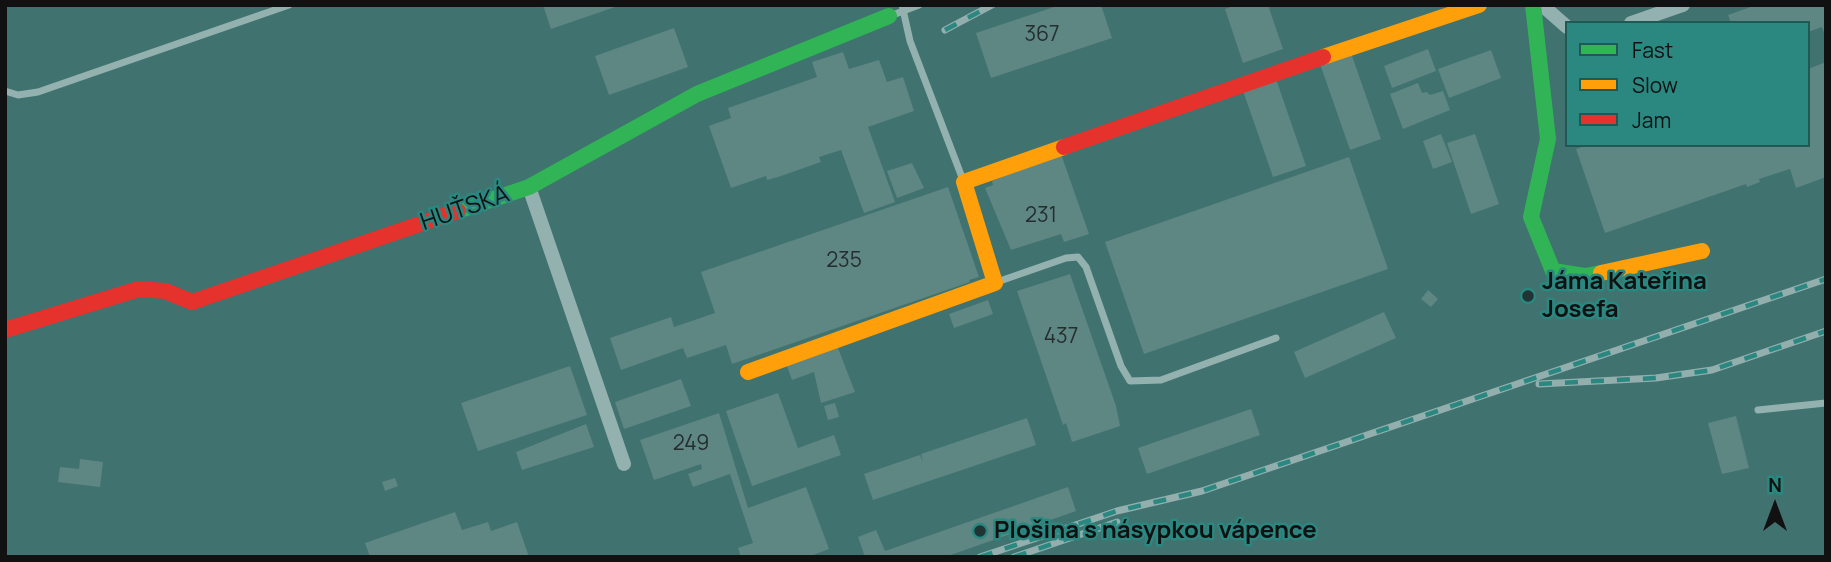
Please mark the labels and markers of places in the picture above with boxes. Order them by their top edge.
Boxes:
place label: Jáma Kateřina Josefa [1542,268,1707,324]
marker: Jáma Kateřina Josefa [1520,288,1536,304]
place label: Plošina s násypkou vápence [994,517,1317,545]
marker: Plošina s násypkou vápence [972,523,988,539]

